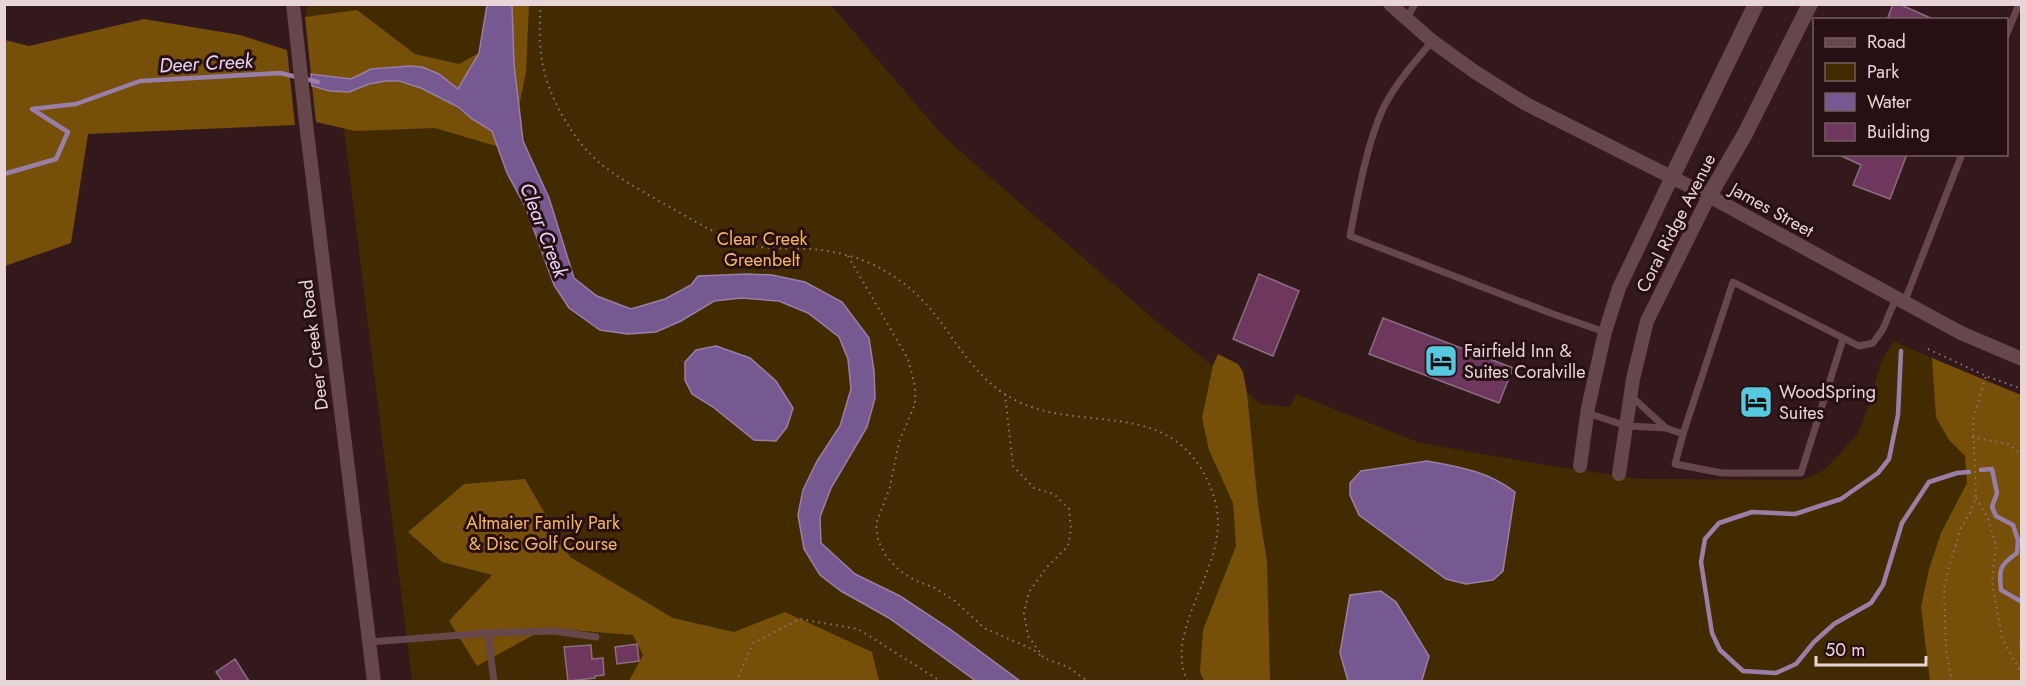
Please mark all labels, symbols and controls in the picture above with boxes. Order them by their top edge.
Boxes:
legend [1813,18,2008,156]
text: Road [1867,29,1906,55]
water label: Deer Creek [158,46,255,80]
text: Park [1867,59,1899,85]
text: Water [1867,89,1912,115]
text: Building [1867,119,1930,145]
street label: Coral Ridge Avenue [1630,149,1722,297]
street label: James Street [1724,175,1819,244]
water label: Clear Creek [512,178,575,283]
park label: Clear Creek Greenbelt [717,226,807,273]
street label: Deer Creek Road [293,278,335,412]
place label: Fairfield Inn & Suites Coralville [1464,338,1586,385]
hotel icon: Fairfield Inn & Suites Coralville [1423,343,1459,379]
place label: WoodSpring Suites [1779,379,1876,426]
hotel icon: WoodSpring Suites [1738,384,1774,420]
park label: Altmaier Family Park & Disc Golf Course [466,510,620,557]
scale bar [1816,629,1926,667]
text: 50 m [1825,637,1865,663]

